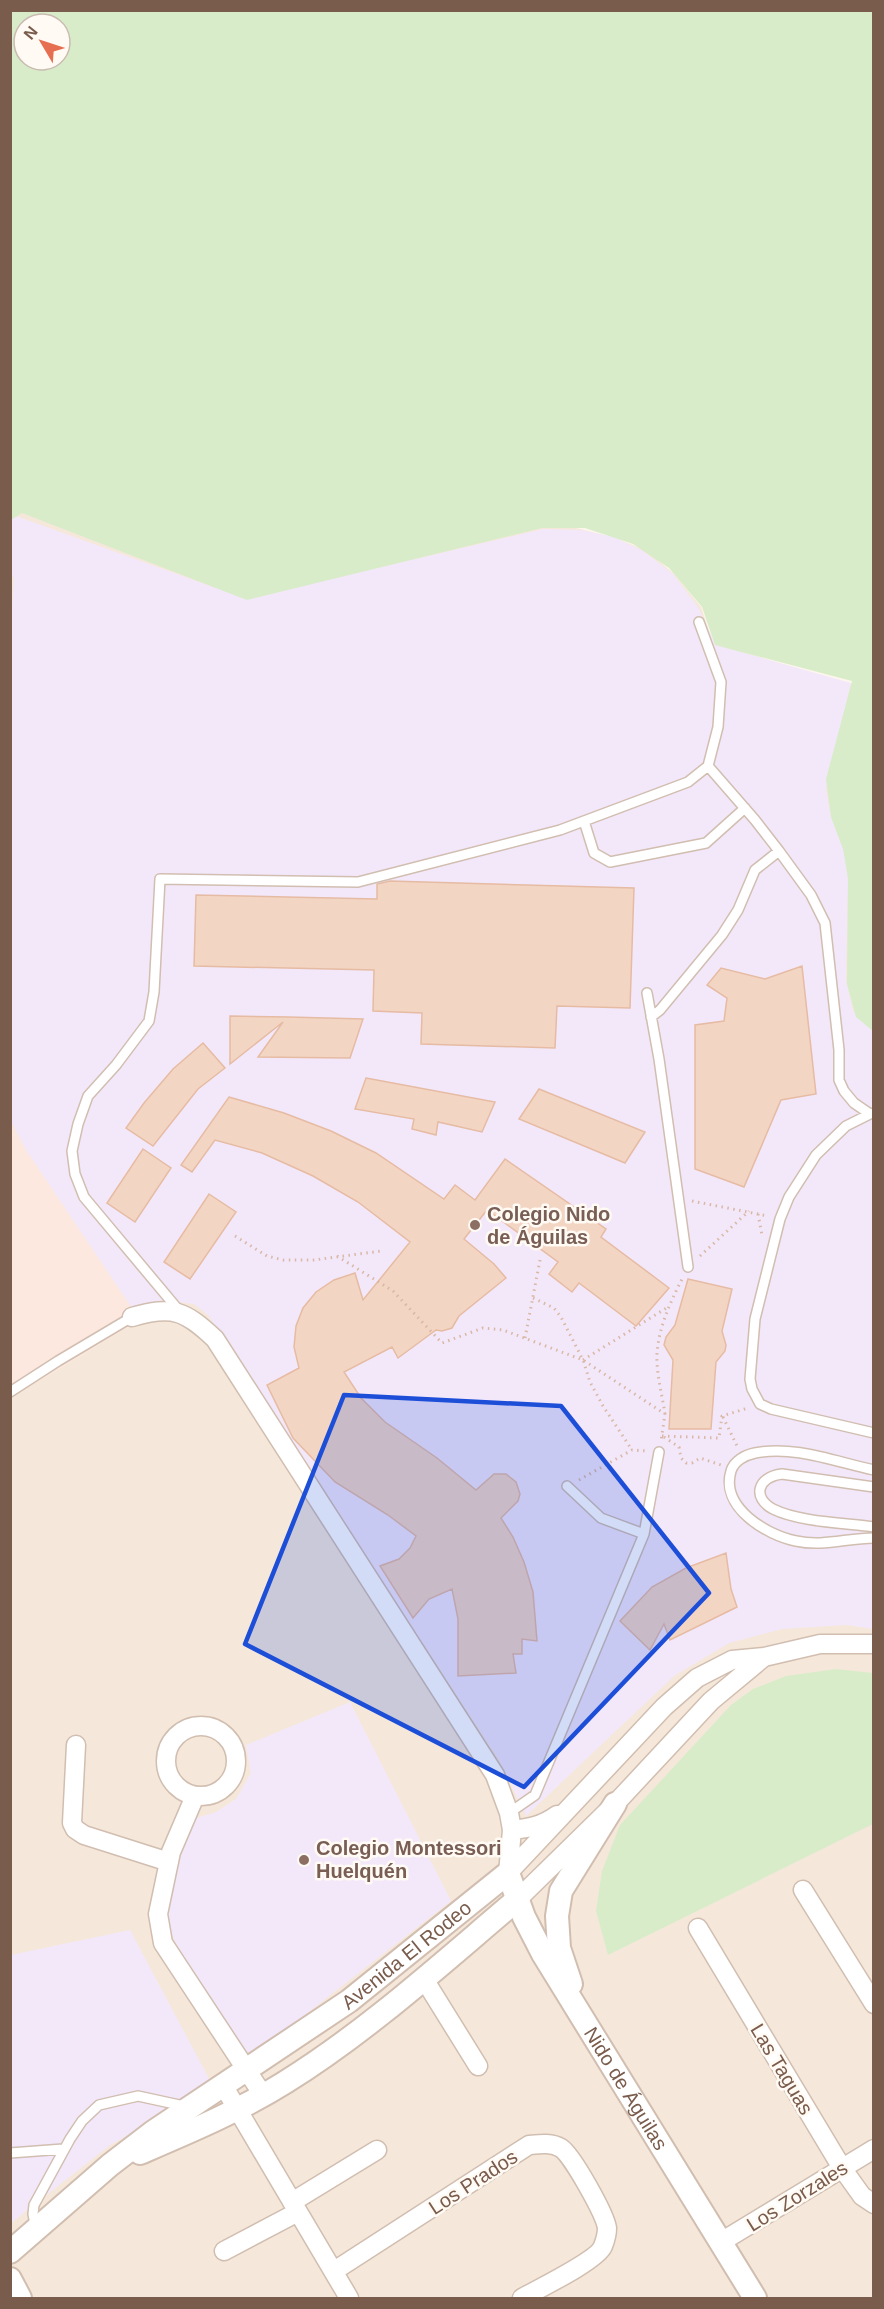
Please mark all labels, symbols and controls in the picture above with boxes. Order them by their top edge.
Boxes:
north arrow [12,12,72,72]
text: N [20,23,41,43]
place label: Colegio Nido de Águilas [487,1203,610,1248]
marker: Colegio Nido de Águilas [468,1218,482,1232]
place label: Colegio Montessori Huelquén [316,1837,502,1882]
marker: Colegio Montessori Huelquén [297,1853,311,1867]
street label: Avenida El Rodeo [337,1896,475,2014]
street label: Las Taguas [746,2020,818,2118]
street label: Nido de Águilas [580,2023,672,2154]
street label: Los Prados [425,2145,521,2219]
street label: Los Zorzales [743,2156,851,2236]

